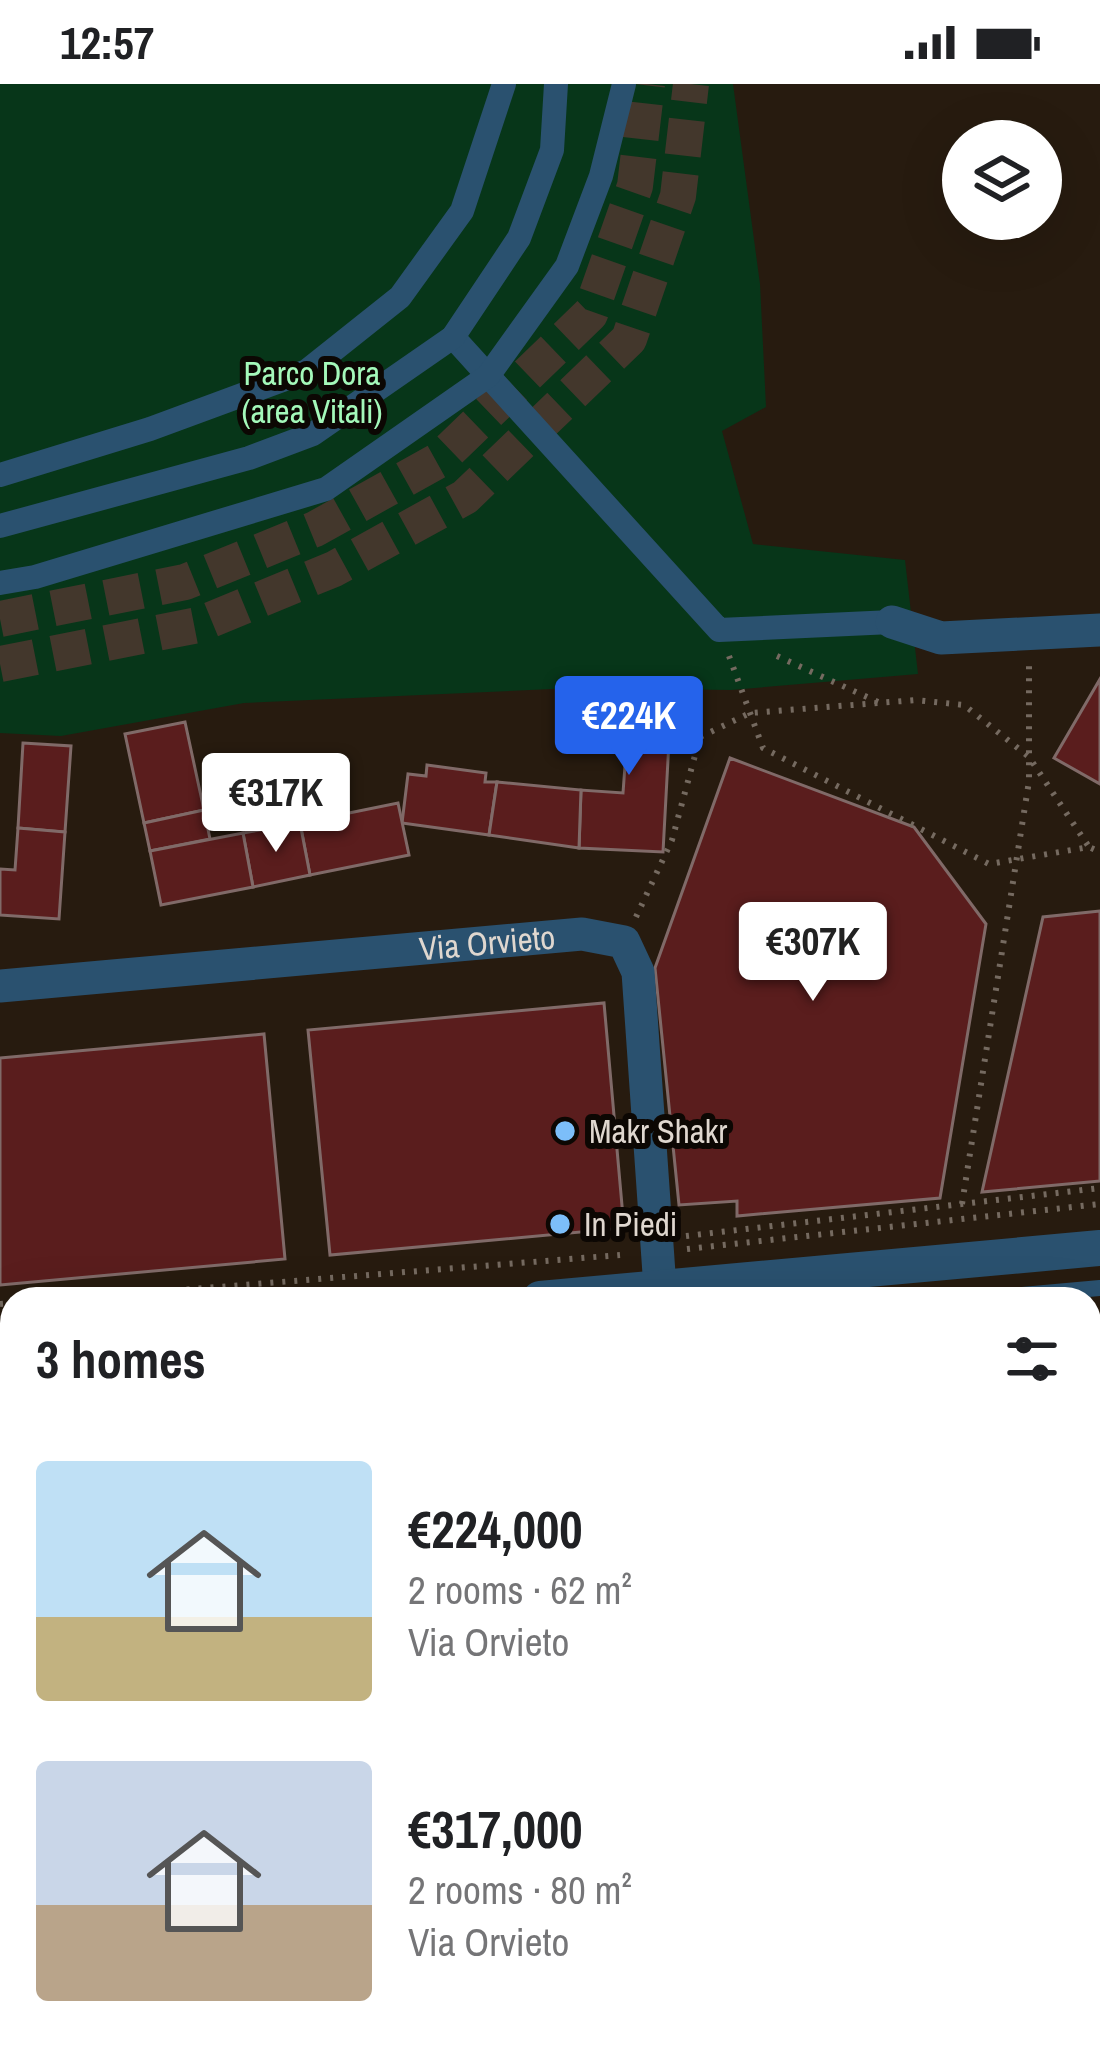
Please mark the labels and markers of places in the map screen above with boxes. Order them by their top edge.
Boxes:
pin: €224K [545,676,713,778]
pin: €317K [192,753,360,855]
pin: €307K [729,902,897,1004]
place label: Makr Shakr [589,1109,727,1153]
marker: Makr Shakr [552,1118,578,1144]
place label: In Piedi [584,1202,677,1246]
marker: In Piedi [547,1211,573,1237]

